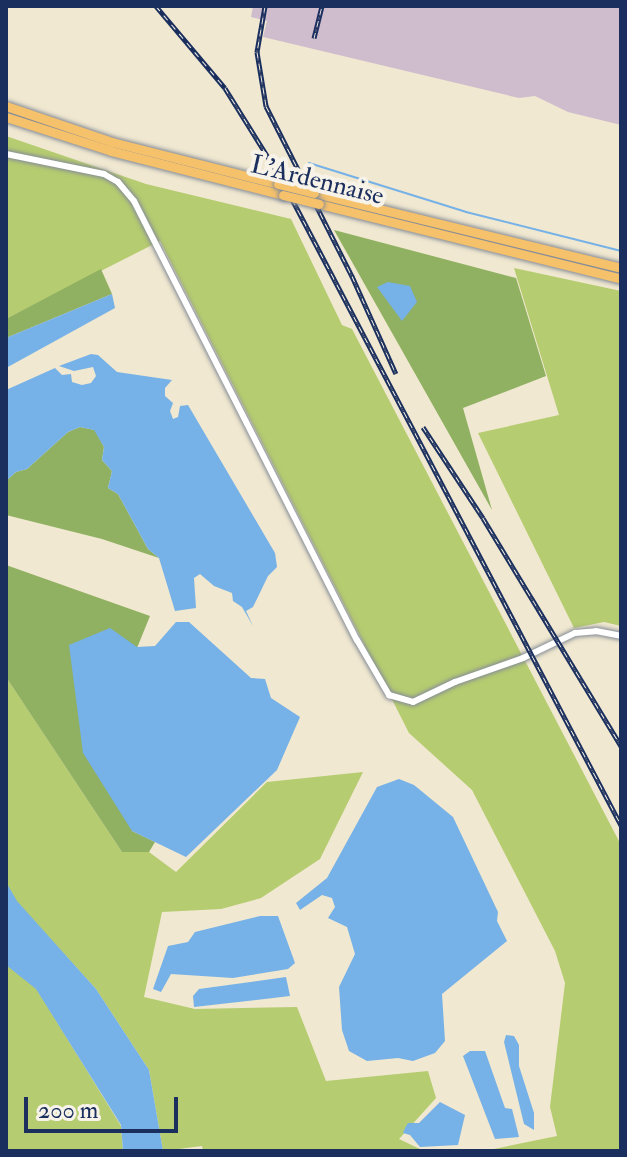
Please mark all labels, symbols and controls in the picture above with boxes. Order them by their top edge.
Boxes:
street label: L'Ardennaise [247,149,387,213]
scale bar [28,1081,182,1131]
text: 200 m [38,1095,98,1126]

